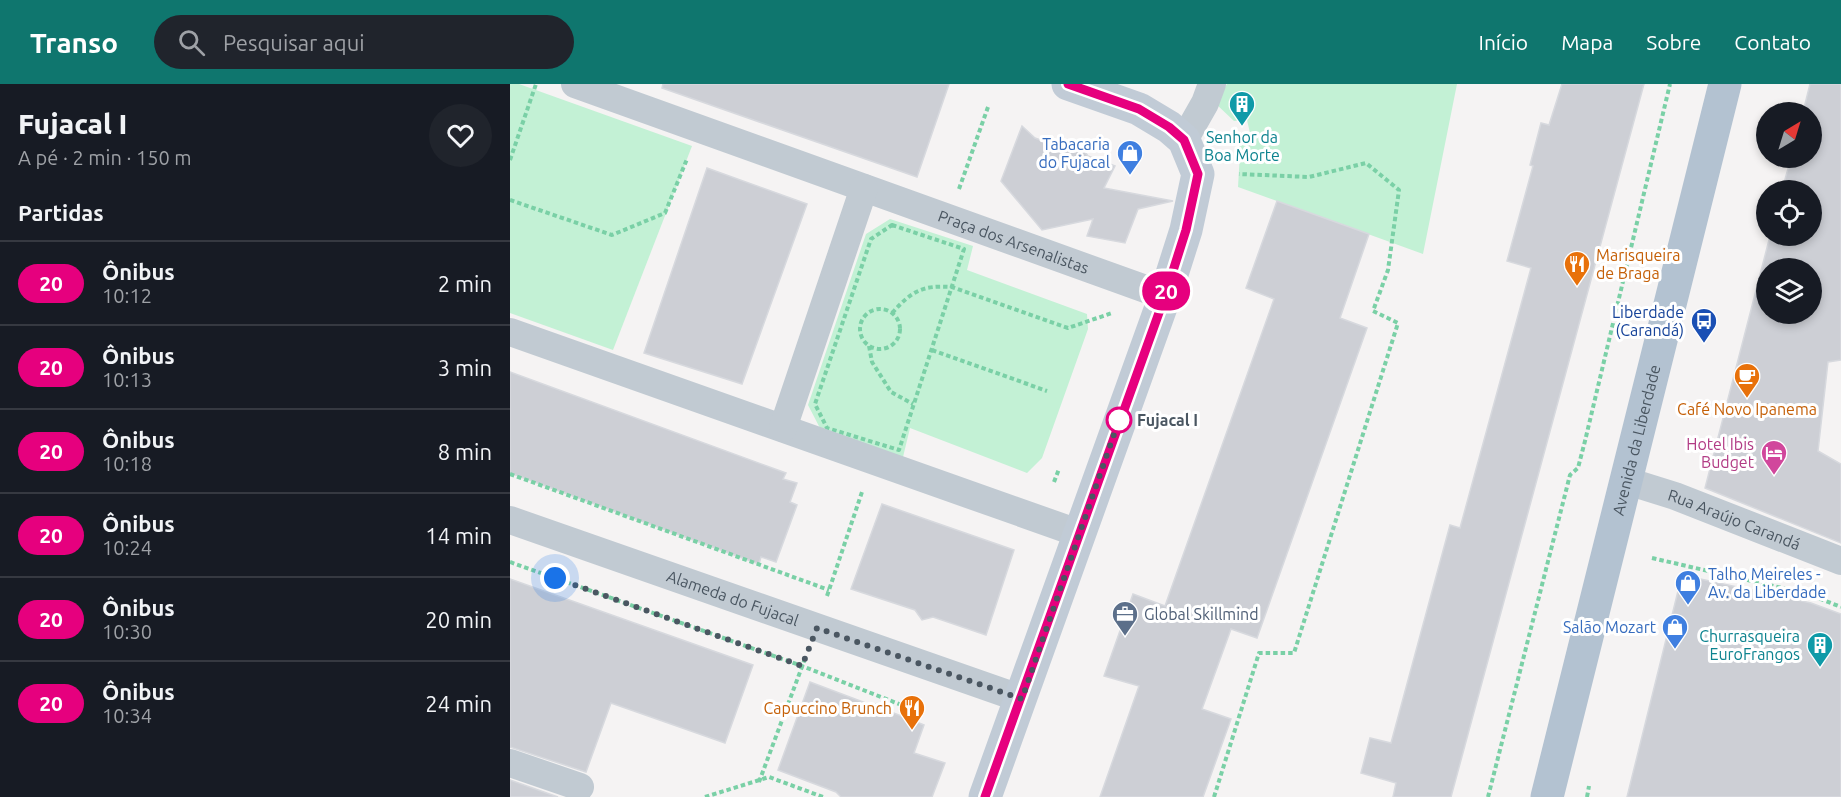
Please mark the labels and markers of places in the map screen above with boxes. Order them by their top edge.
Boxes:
building icon: Senhor da Boa Morte [1227,89,1257,127]
place label: Senhor da Boa Morte [1204,128,1280,164]
place label: Tabacaria do Fujacal [1038,135,1110,171]
shop icon: Tabacaria do Fujacal [1115,138,1145,176]
place label: Marisqueira de Braga [1596,246,1681,282]
restaurant icon: Marisqueira de Braga [1562,249,1592,287]
place label: Liberdade (Carandá) [1612,303,1684,340]
bus stop icon: Liberdade (Carandá) [1689,306,1719,344]
cafe icon: Café Novo Ipanema [1732,361,1762,399]
place label: Café Novo Ipanema [1677,400,1817,418]
marker: Fujacal I [1106,407,1132,433]
place label: Fujacal I [1137,411,1198,429]
place label: Hotel Ibis Budget [1686,435,1755,471]
hotel icon: Hotel Ibis Budget [1759,438,1789,476]
place label: Talho Meireles - Av. da Liberdade [1708,565,1826,601]
shop icon: Talho Meireles - Av. da Liberdade [1673,568,1703,606]
office icon: Global Skillmind [1110,599,1140,637]
place label: Global Skillmind [1144,605,1259,623]
shop icon: Salão Mozart [1660,612,1690,650]
place label: Salão Mozart [1563,618,1657,636]
place label: Churrasqueira EuroFrangos [1699,627,1800,663]
building icon: Churrasqueira EuroFrangos [1805,630,1835,668]
restaurant icon: Capuccino Brunch [897,693,927,731]
place label: Capuccino Brunch [764,699,892,717]

